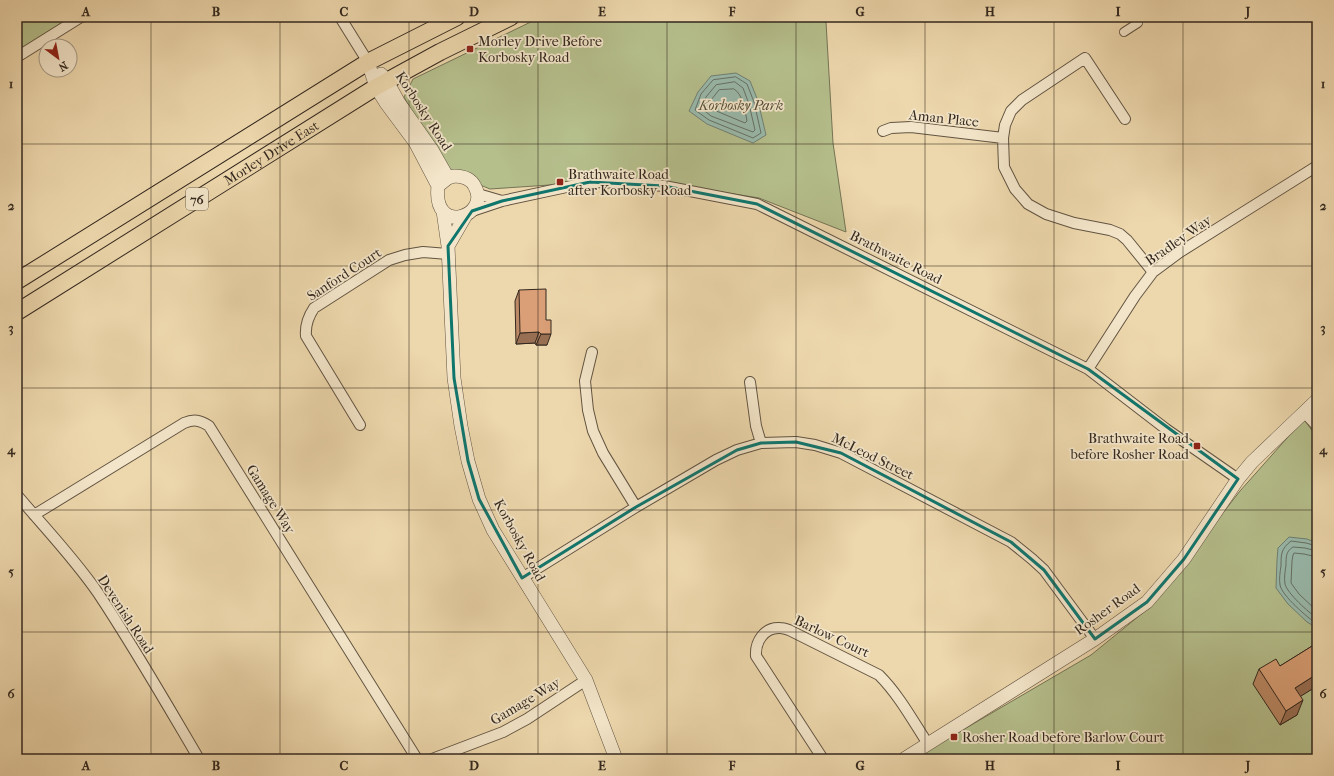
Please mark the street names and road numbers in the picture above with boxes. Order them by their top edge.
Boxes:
street label: Korbosky Road [392,68,456,155]
street label: Aman Place [907,106,980,131]
street label: Morley Drive East [221,117,322,189]
road number: 76 [186,188,208,210]
street label: Bradley Way [1142,211,1215,269]
street label: Brathwaite Road [847,227,945,288]
street label: Sanford Court [304,244,385,305]
street label: McLeod Street [829,429,916,484]
street label: Gamage Way [243,462,299,537]
street label: Korbosky Road [490,496,549,585]
street label: Devenish Road [94,572,158,657]
street label: Rosher Road [1071,580,1144,639]
street label: Barlow Court [792,612,872,661]
street label: Gamage Way [487,674,564,729]

